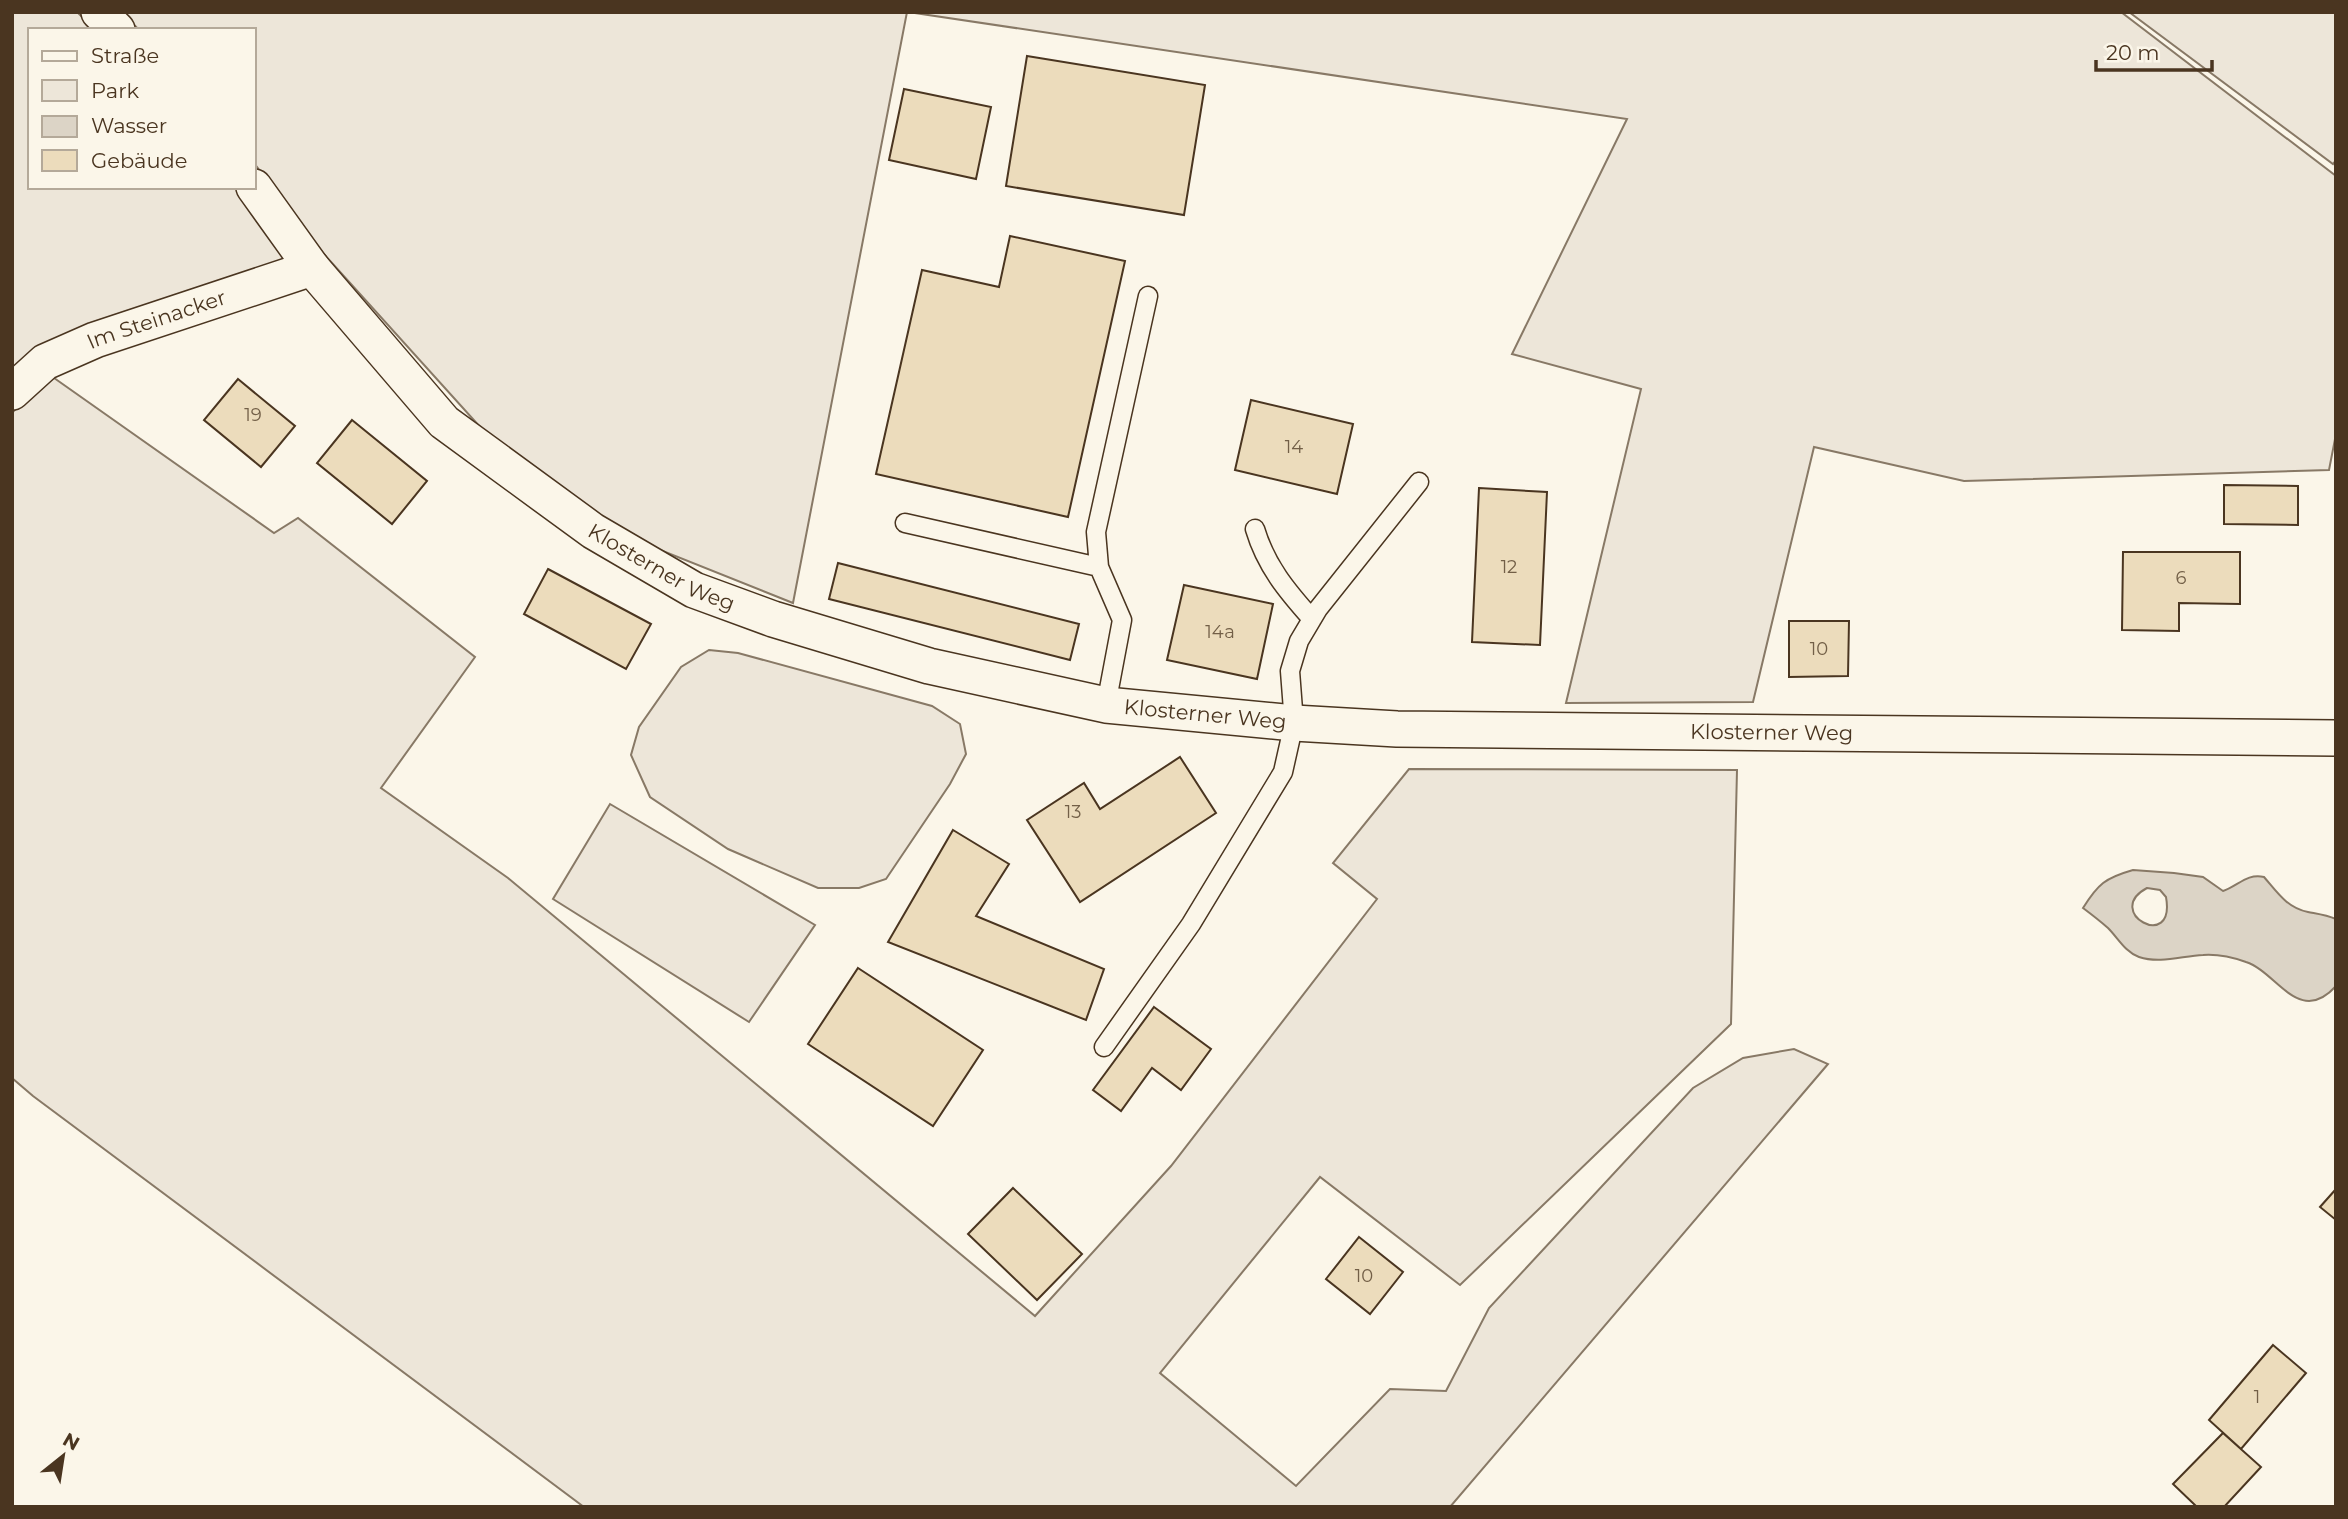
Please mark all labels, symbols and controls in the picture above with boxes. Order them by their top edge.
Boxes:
legend [28,28,256,189]
scale bar [2096,28,2212,72]
text: 20 m [2106,40,2160,65]
text: Straße [91,43,159,68]
text: Park [91,78,139,103]
text: Wasser [91,113,167,138]
text: Gebäude [91,148,188,173]
street label: Im Steinacker [83,284,229,354]
house number: 19 [244,404,262,426]
house number: 14 [1285,436,1303,458]
street label: Klosterner Weg [584,518,738,616]
house number: 12 [1501,556,1517,578]
house number: 6 [2176,567,2187,589]
house number: 14a [1205,621,1235,643]
house number: 10 [1810,638,1828,660]
street label: Klosterner Weg [1123,694,1288,734]
street label: Klosterner Weg [1690,719,1853,745]
house number: 13 [1065,801,1081,823]
house number: 10 [1355,1265,1373,1287]
house number: 1 [2254,1386,2260,1408]
north arrow [28,1421,98,1491]
text: N [59,1428,84,1456]

